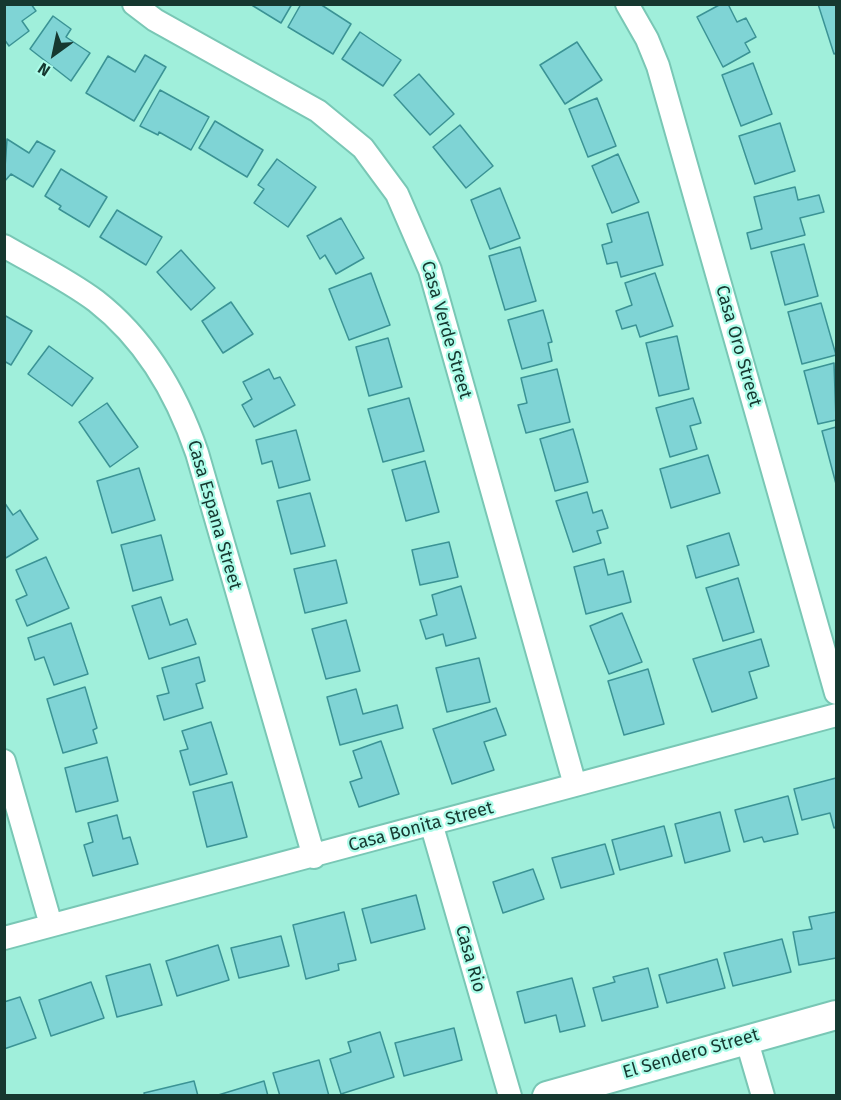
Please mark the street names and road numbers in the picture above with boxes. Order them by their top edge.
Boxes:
street label: Casa Verde Street [416,259,476,401]
street label: Casa Oro Street [710,283,766,409]
street label: Casa Espana Street [182,438,246,592]
street label: Casa Bonita Street [346,797,496,857]
street label: Casa Rio [450,923,490,995]
street label: El Sendero Street [620,1024,762,1084]

